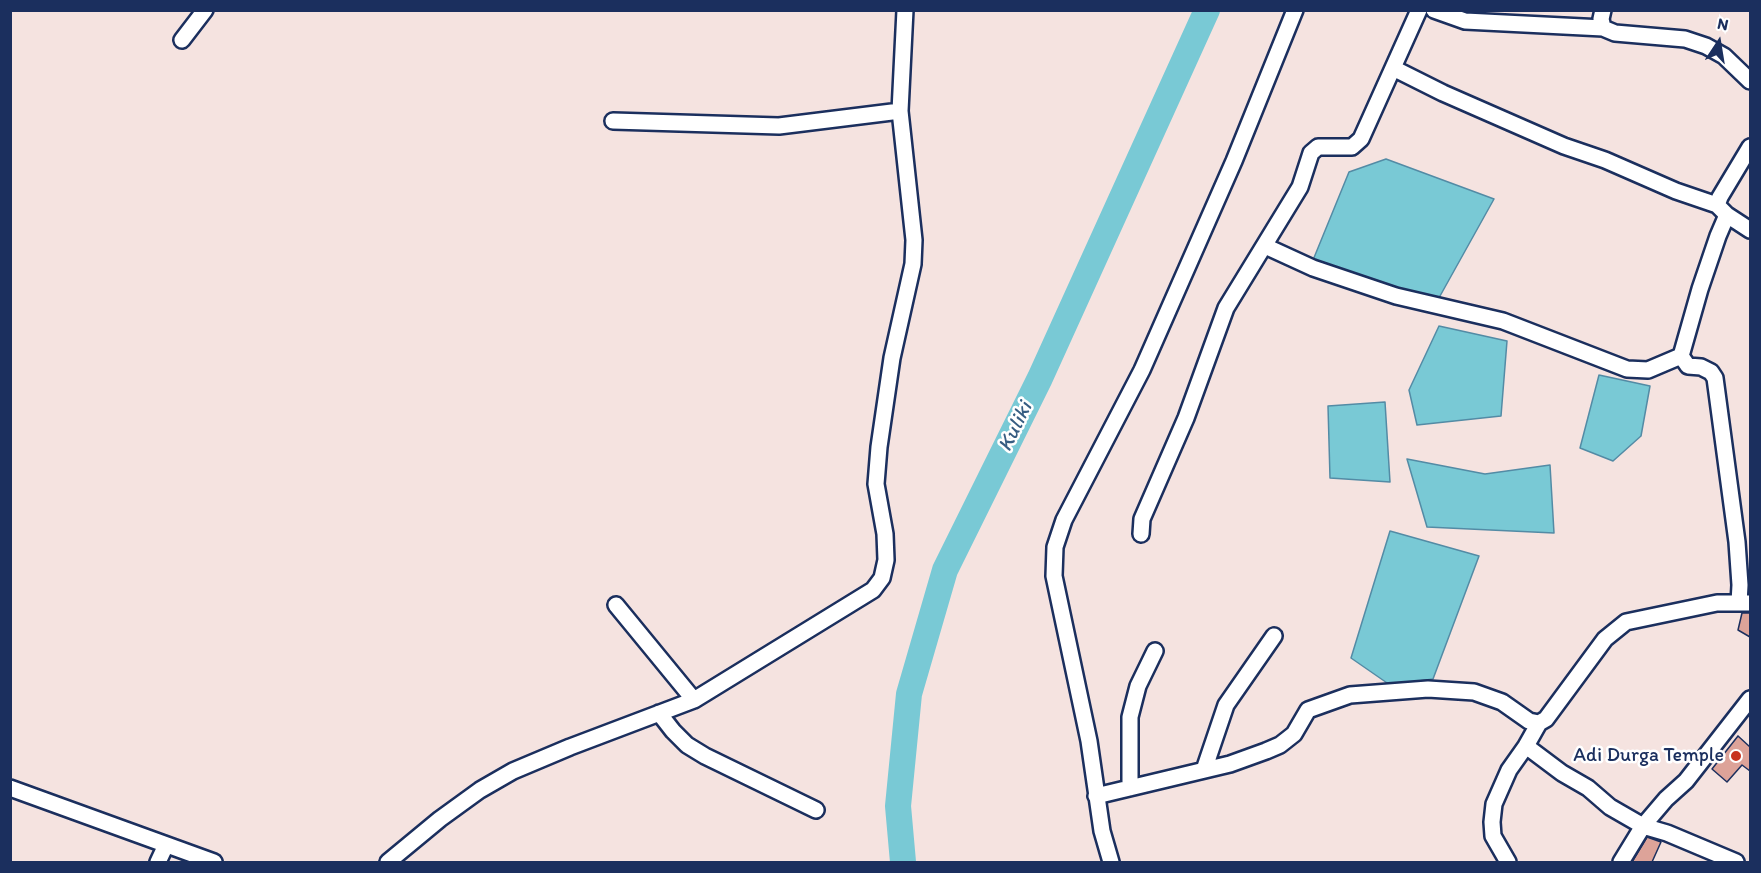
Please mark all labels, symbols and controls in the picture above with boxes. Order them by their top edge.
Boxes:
north arrow [1689,12,1749,72]
text: N [1716,13,1730,34]
water label: Kuliki [993,398,1039,456]
place label: Adi Durga Temple [1573,744,1724,768]
marker: Adi Durga Temple [1729,749,1743,763]

